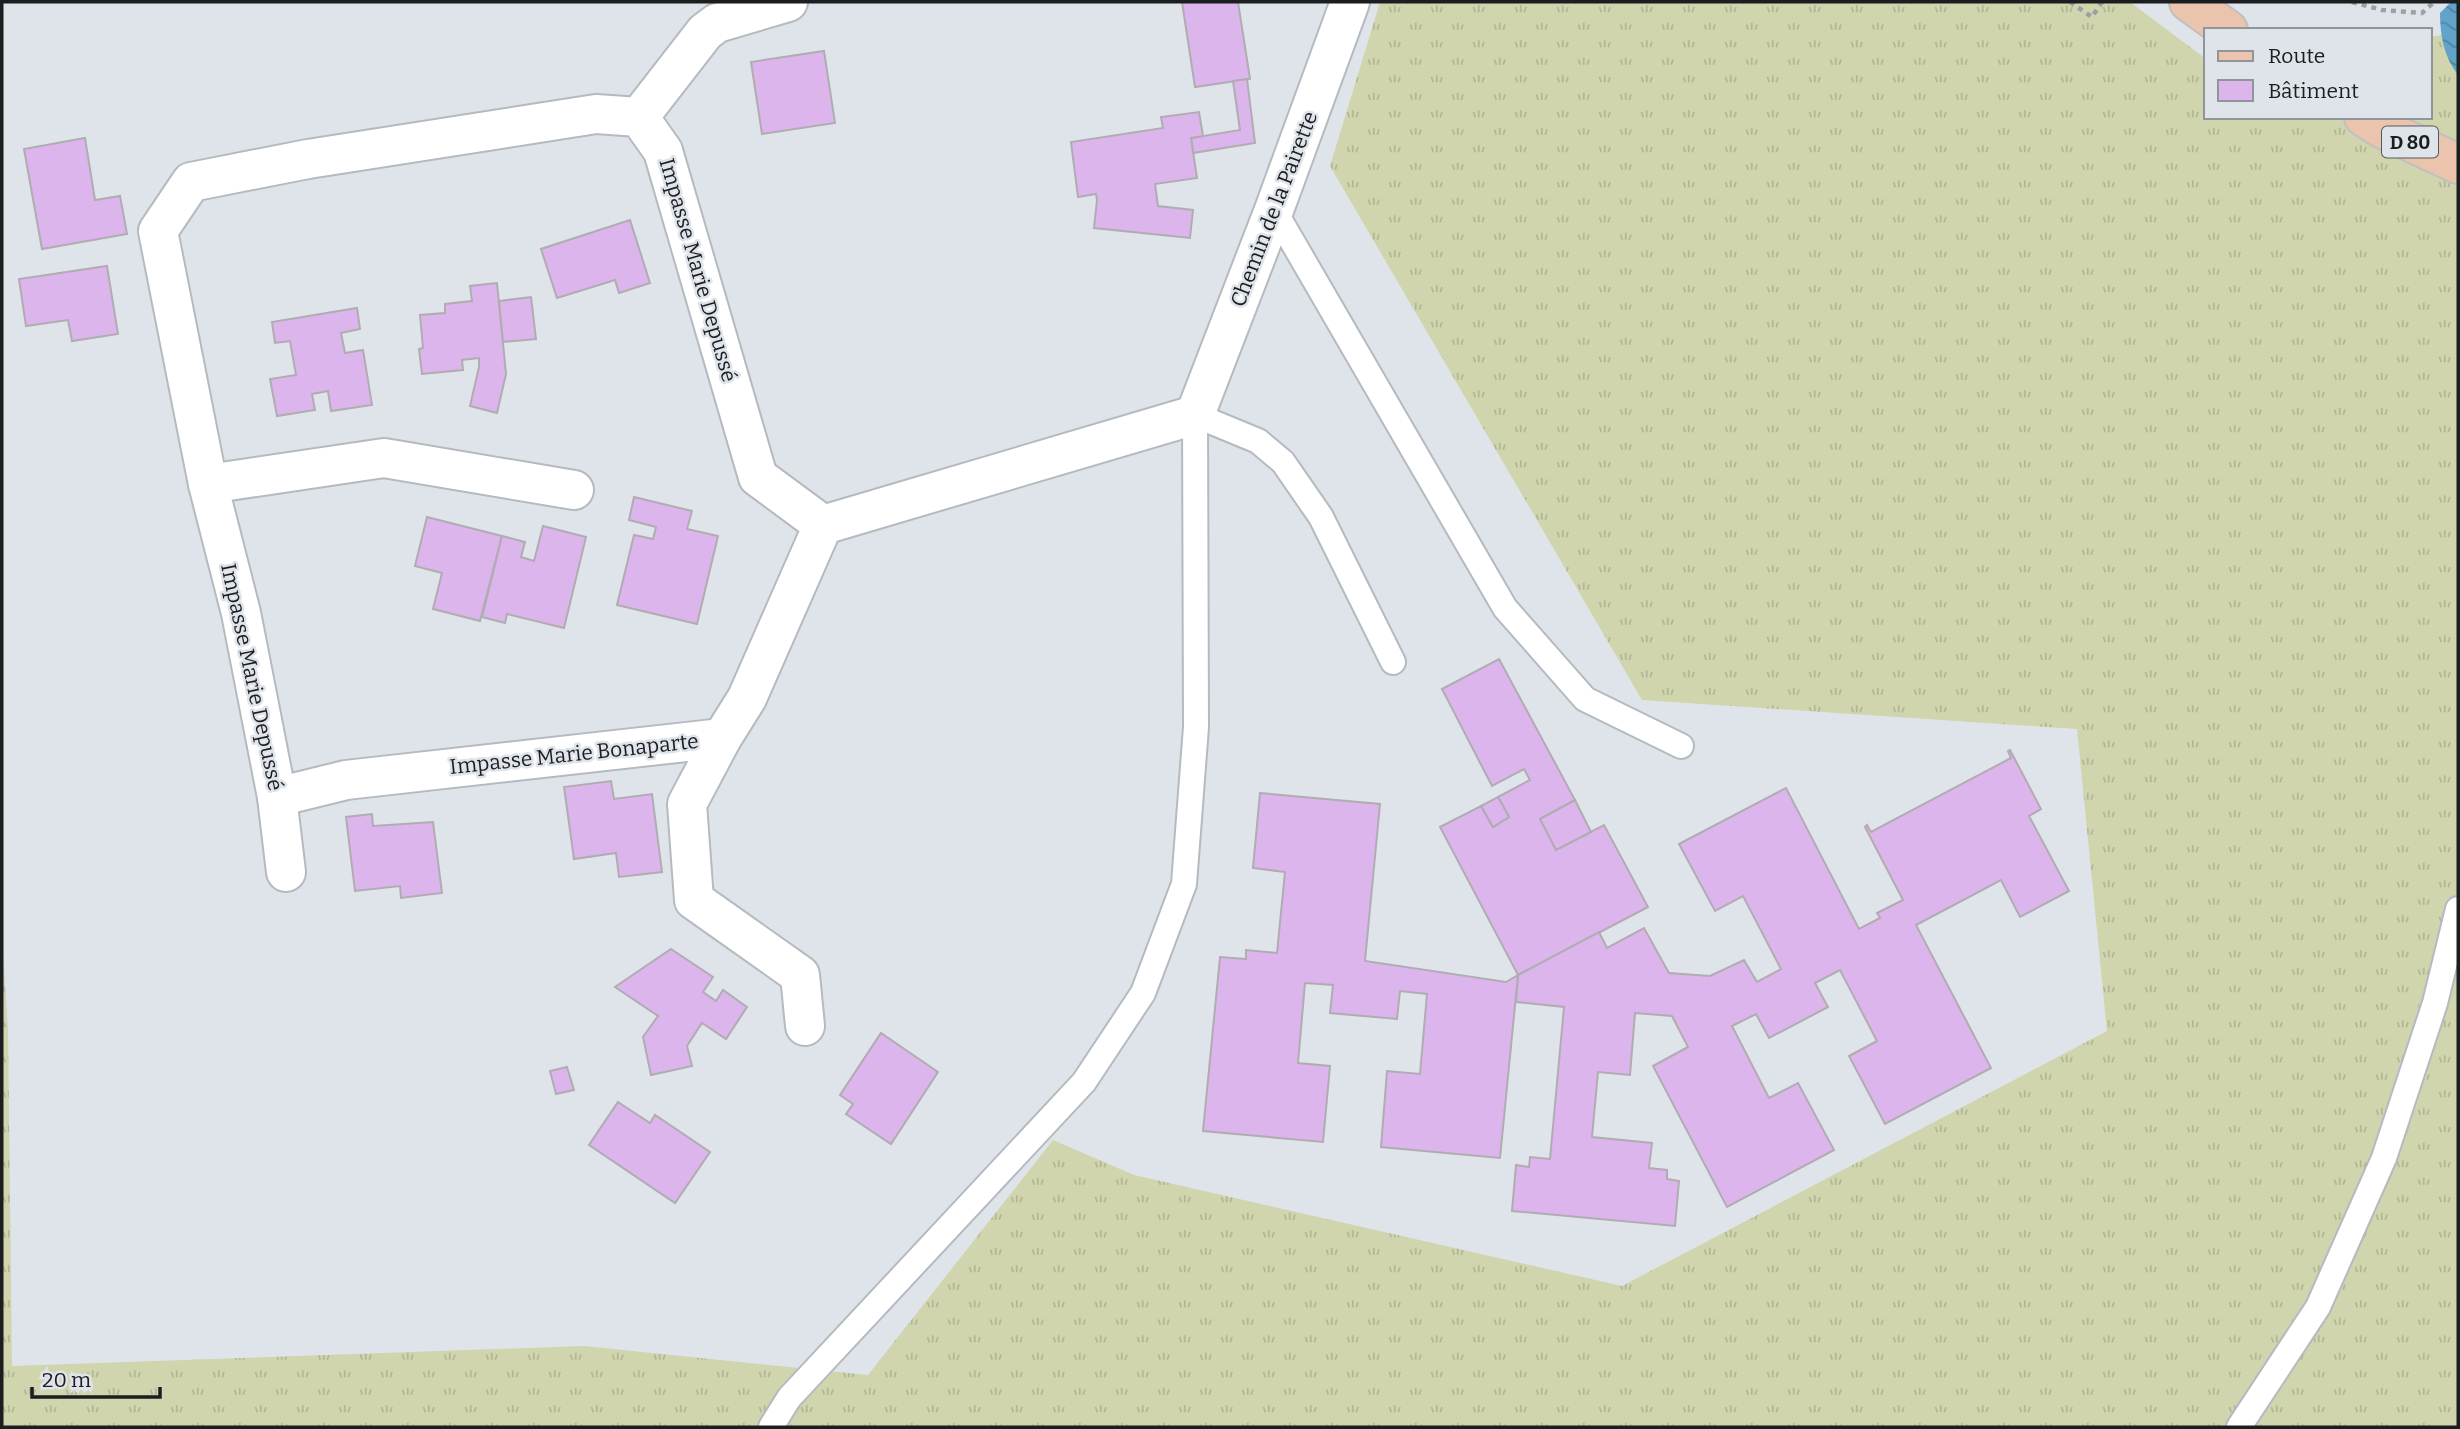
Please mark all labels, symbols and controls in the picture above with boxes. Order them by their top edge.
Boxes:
legend [2204,28,2432,119]
text: Route [2268,43,2325,69]
text: Bâtiment [2268,78,2359,104]
street label: Chemin de la Pairette [1225,108,1323,310]
road number: D 80 [2382,126,2438,158]
street label: Impasse Marie Depussé [654,155,742,385]
street label: Impasse Marie Depussé [215,561,289,793]
street label: Impasse Marie Bonaparte [448,728,700,780]
scale bar [32,1356,159,1400]
text: 20 m [42,1367,91,1393]

